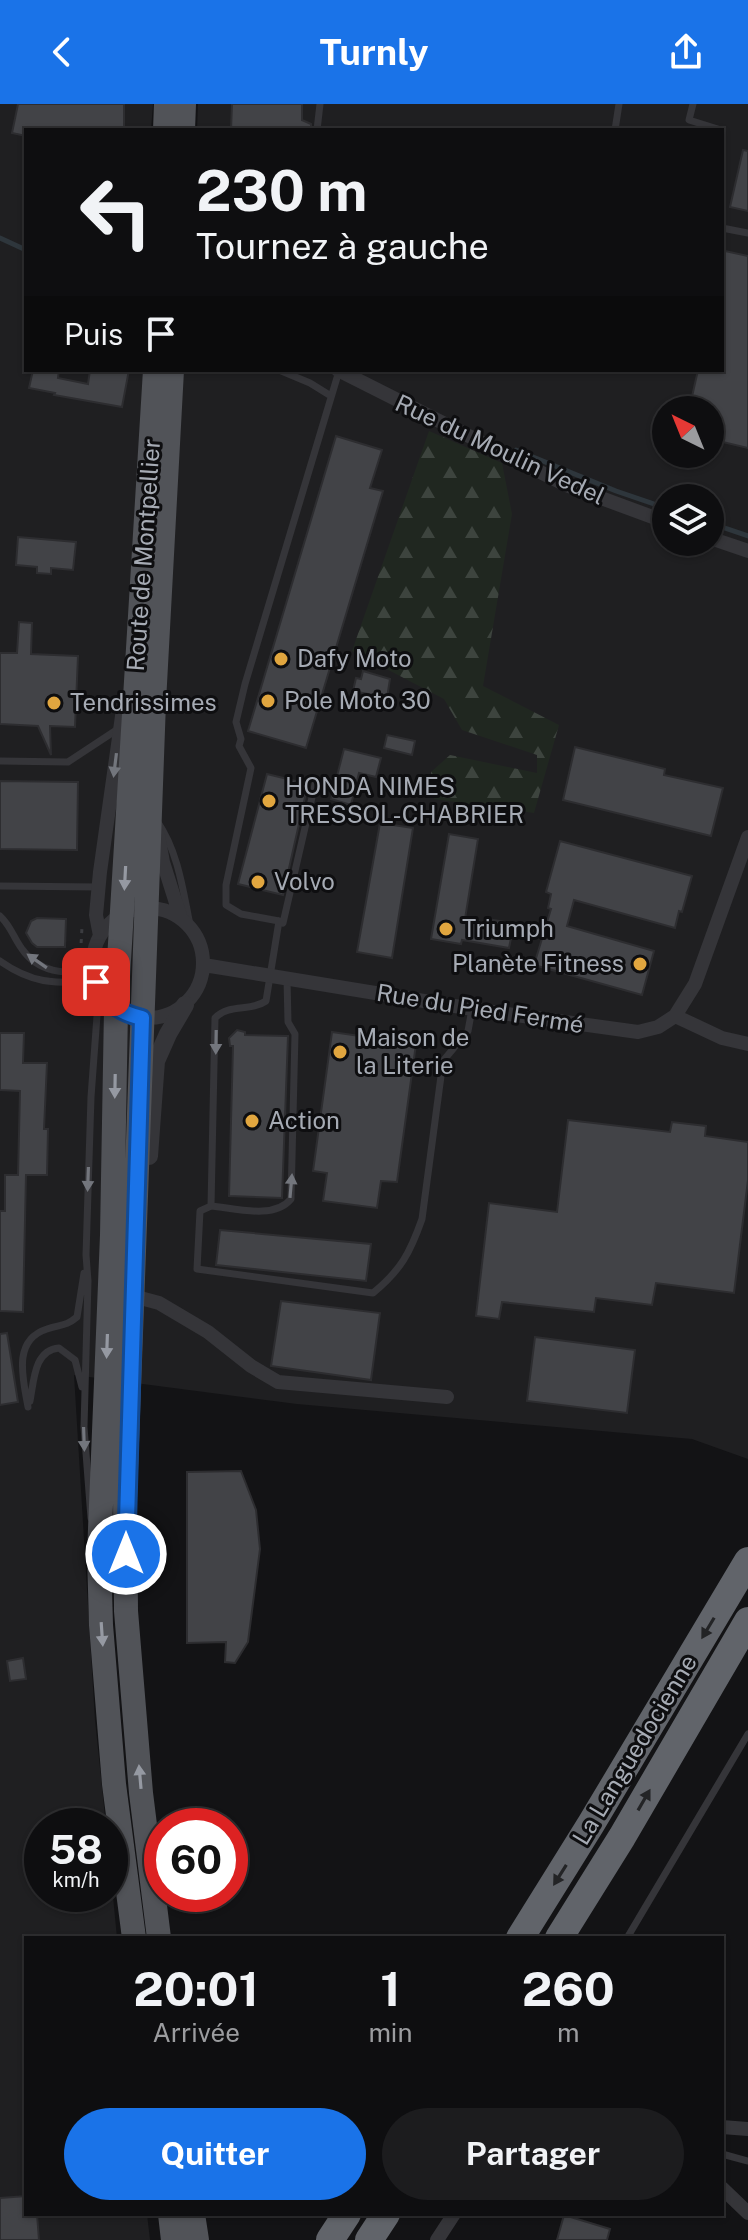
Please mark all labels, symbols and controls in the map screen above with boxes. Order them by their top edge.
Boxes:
icon: back [40,30,84,74]
icon: share [664,30,708,74]
text: Turnly [320,31,428,73]
text: 230 m [196,158,368,224]
icon: left [64,160,168,264]
text: Tournez à gauche [196,225,489,267]
icon: arrive [139,312,183,356]
text: Puis [64,316,123,352]
street label: Rue du Moulin Vedel [391,388,610,510]
north arrow [652,396,724,468]
map controls [652,396,724,556]
street label: Route de Montpellier [121,438,165,672]
button: layers [652,484,724,556]
place label: Dafy Moto [297,644,411,672]
marker: Dafy Moto [272,650,290,668]
place label: Pole Moto 30 [284,686,431,714]
place label: Tendrissimes [70,688,217,716]
marker: Pole Moto 30 [259,692,277,710]
marker: Tendrissimes [45,694,63,712]
one-way arrow [108,753,121,778]
place label: HONDA NIMES TRESSOL-CHABRIER [285,772,524,828]
marker: HONDA NIMES TRESSOL-CHABRIER [260,792,278,810]
one-way arrow [118,866,131,891]
place label: Volvo [274,867,335,895]
marker: Volvo [249,873,267,891]
place label: Triumph [462,914,554,942]
marker: Triumph [437,920,455,938]
pin [62,948,130,1016]
place label: Planète Fitness [452,949,624,977]
one-way arrow [26,953,48,969]
marker: Planète Fitness [631,955,649,973]
icon: arrive [74,960,118,1004]
street label: Rue du Pied Fermé [375,978,586,1038]
place label: Maison de la Literie [356,1023,469,1079]
one-way arrow [210,1030,222,1055]
marker: Maison de la Literie [331,1043,349,1061]
one-way arrow [108,1074,121,1099]
place label: Action [268,1106,340,1134]
marker: Action [243,1112,261,1130]
one-way arrow [82,1167,95,1192]
one-way arrow [285,1173,298,1198]
one-way arrow [101,1334,114,1359]
one-way arrow [78,1427,91,1452]
position arrow [84,1512,168,1596]
one-way arrow [702,1617,716,1640]
one-way arrow [96,1622,109,1647]
street label: La Languedocienne [566,1649,702,1850]
one-way arrow [133,1764,146,1789]
one-way arrow [637,1789,651,1811]
speed limit sign: 60 [144,1808,248,1912]
text: 58 [49,1826,103,1873]
one-way arrow [553,1864,567,1886]
text: km/h [52,1868,100,1892]
text: 20:01 [133,1960,259,2017]
text: 1 [380,1960,401,2017]
text: 260 [522,1960,615,2017]
text: Arrivée [152,2017,240,2048]
text: min [368,2017,412,2048]
text: m [557,2017,579,2048]
button: Quitter [64,2108,366,2200]
button: Partager [382,2108,684,2200]

